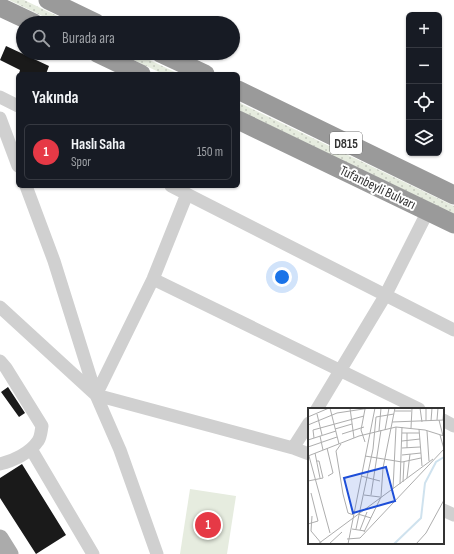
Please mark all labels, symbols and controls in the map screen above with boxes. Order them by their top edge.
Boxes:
map controls [406,12,442,156]
button: + [406,12,442,48]
search box [16,16,240,60]
icon: search [30,27,52,49]
text: Burada ara [62,29,115,48]
button: − [406,48,442,84]
button: locate [406,84,442,120]
text: Yakında [32,88,79,108]
button: layers [406,120,442,156]
road number: D815 [330,132,362,154]
text: Haslı Saha [71,135,125,154]
text: 1 [43,144,49,160]
text: 150 m [197,144,223,160]
text: Spor [71,154,91,170]
street label: Tufanbeyli Bulvarı [337,162,418,213]
your location [272,267,292,287]
inset map [308,408,444,544]
pin: 1 [195,510,221,540]

